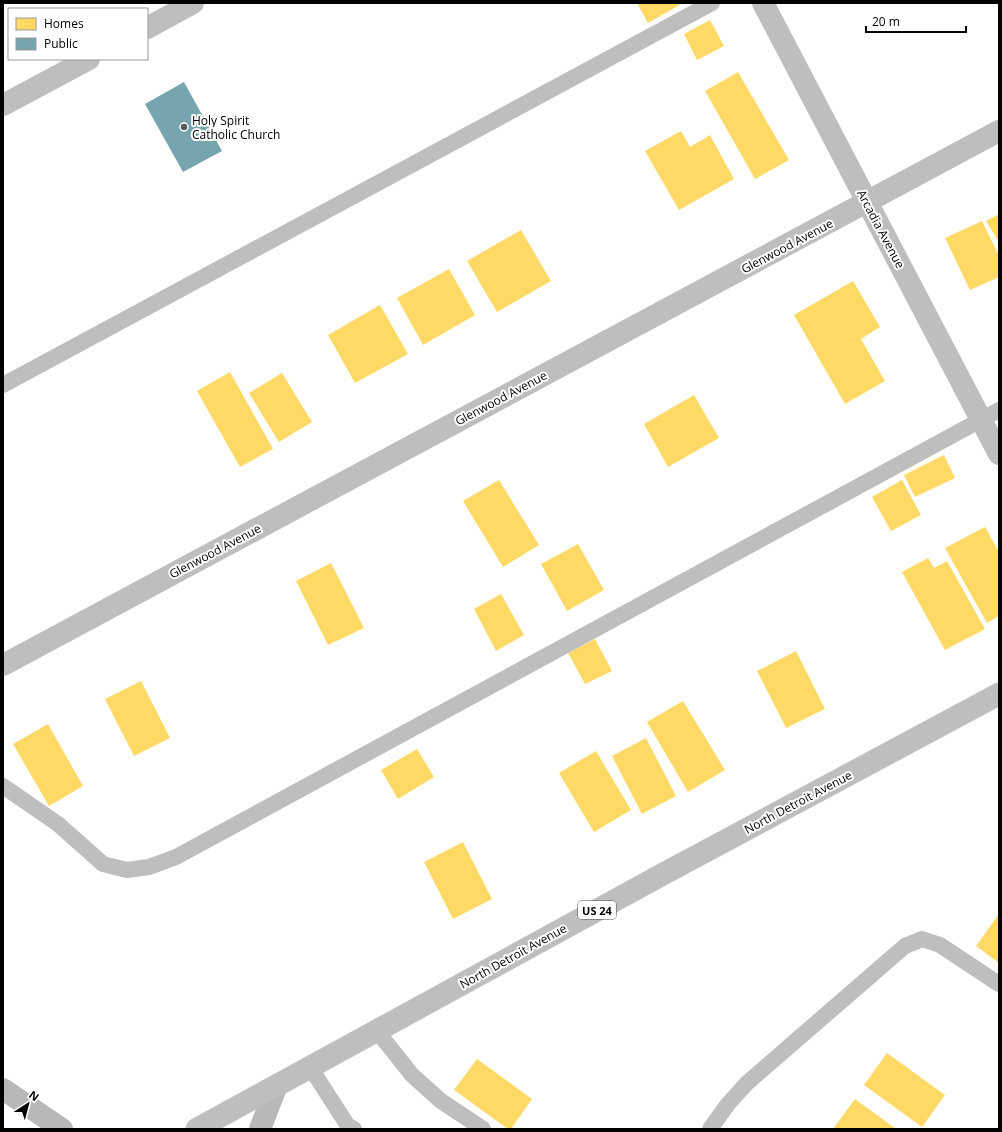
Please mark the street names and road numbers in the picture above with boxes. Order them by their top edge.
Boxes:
street label: Arcadia Avenue [853,187,909,272]
street label: Glenwood Avenue [738,214,836,277]
street label: Glenwood Avenue [452,366,550,429]
street label: Glenwood Avenue [166,519,264,582]
street label: North Detroit Avenue [741,766,855,838]
road number: US 24 [578,901,616,919]
street label: North Detroit Avenue [456,919,570,993]

